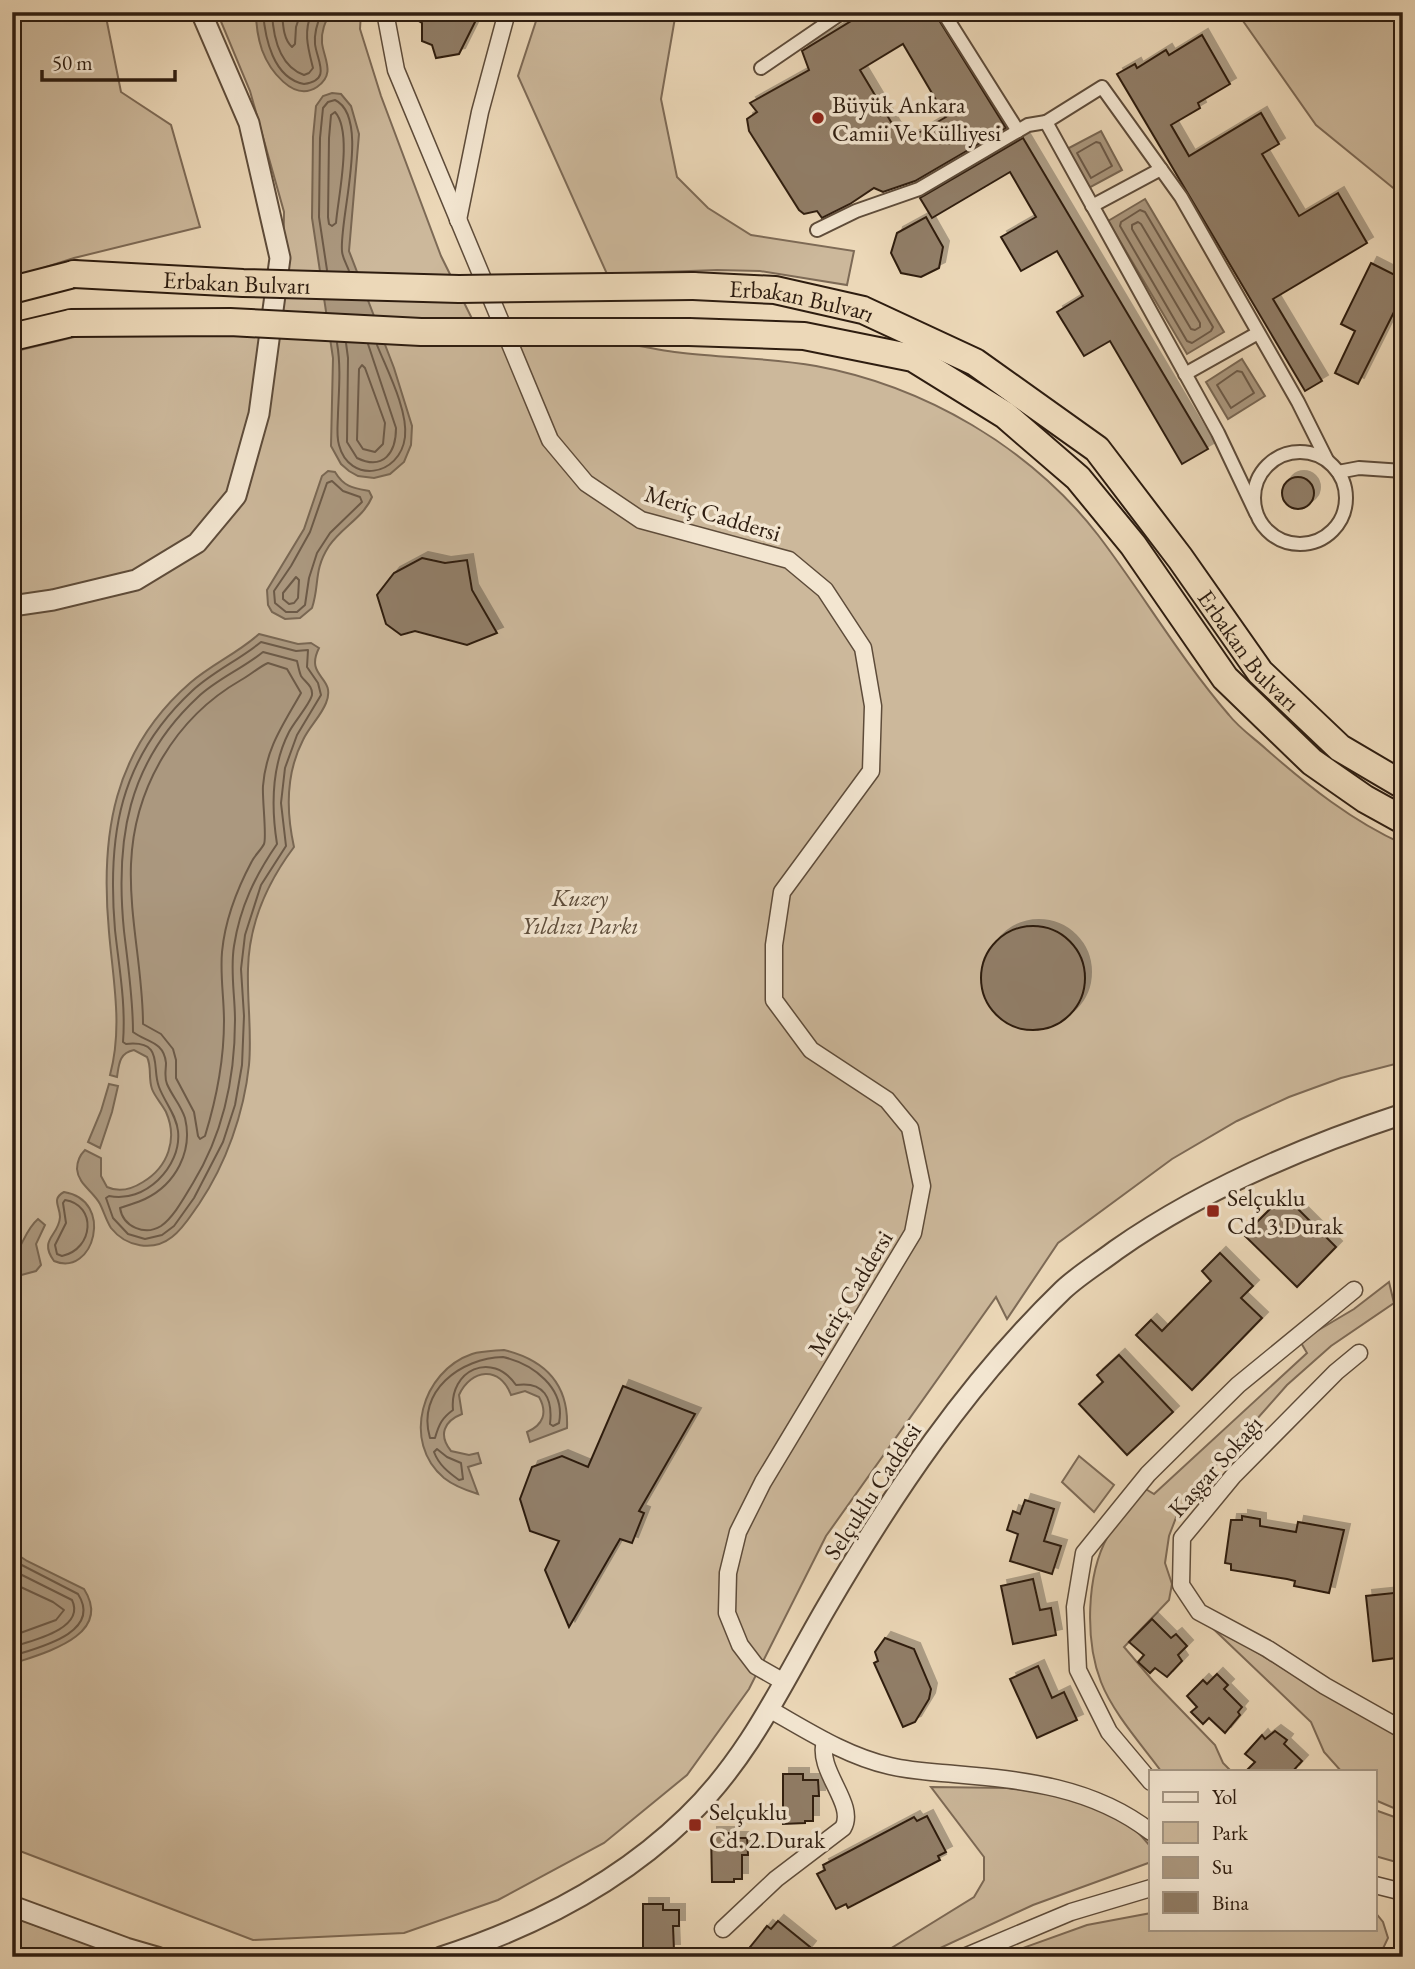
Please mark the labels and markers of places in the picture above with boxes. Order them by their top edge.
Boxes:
place label: Büyük Ankara Camii Ve Külliyesi [832,89,1001,148]
marker: Büyük Ankara Camii Ve Külliyesi [810,110,826,126]
place label: Selçuklu Cd. 3.Durak [1227,1182,1344,1241]
marker: Selçuklu Cd. 3.Durak [1205,1203,1221,1219]
place label: Selçuklu Cd. 2.Durak [709,1796,826,1855]
marker: Selçuklu Cd. 2.Durak [687,1817,703,1833]

